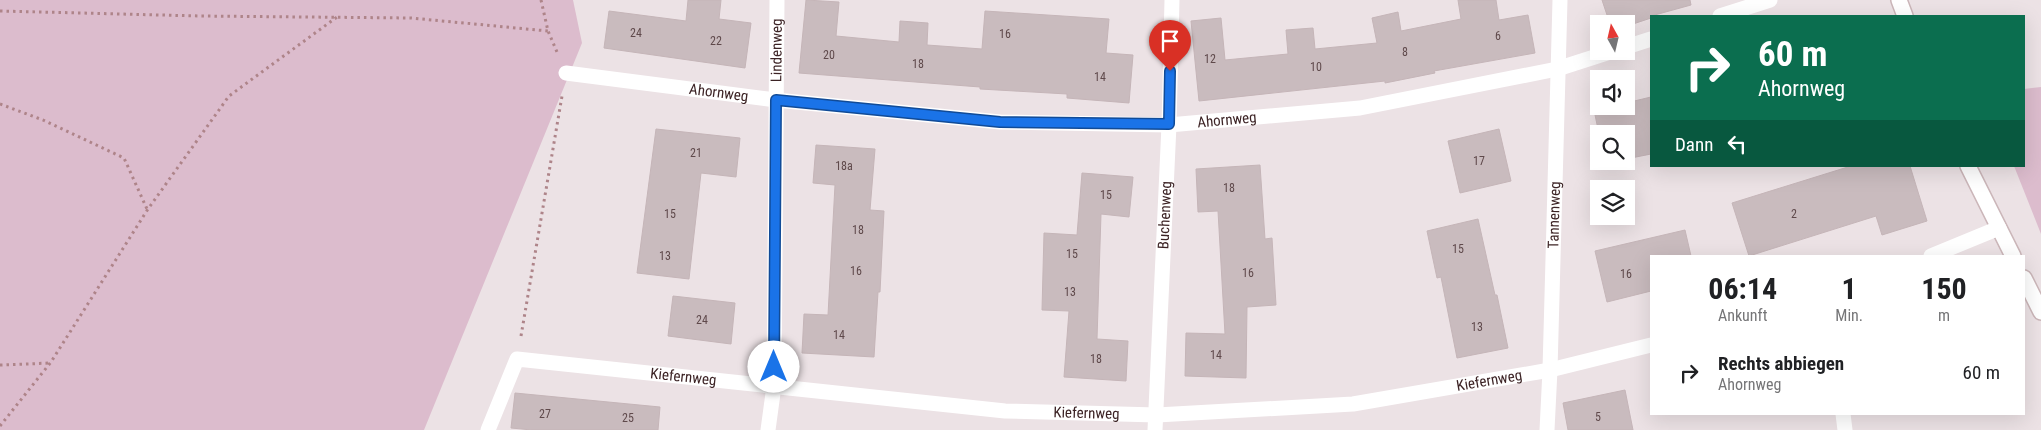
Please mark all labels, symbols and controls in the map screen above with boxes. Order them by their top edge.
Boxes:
north arrow [1590,15,1635,60]
map controls [1590,15,1635,225]
street label: Lindenweg [767,18,786,82]
pin [1149,20,1191,71]
house number: 24 [630,26,642,40]
house number: 16 [999,27,1011,41]
icon: arrive [1156,27,1184,55]
house number: 6 [1495,29,1501,43]
house number: 22 [710,34,722,48]
text: 60 m [1758,34,1827,75]
icon: right [1675,35,1740,100]
house number: 8 [1402,45,1408,59]
house number: 20 [823,48,835,62]
house number: 12 [1204,52,1216,66]
house number: 18 [912,57,924,71]
house number: 10 [1310,60,1322,74]
house number: 14 [1094,70,1106,84]
button: sound [1590,70,1635,115]
text: Ahornweg [1758,76,1845,101]
street label: Ahornweg [688,80,749,105]
street label: Ahornweg [1197,108,1257,131]
button: search [1590,125,1635,170]
icon: left [1723,130,1751,158]
text: Dann [1675,133,1713,156]
house number: 21 [690,146,702,160]
house number: 17 [1473,154,1485,168]
house number: 18a [835,159,853,173]
button: layers [1590,180,1635,225]
street label: Buchenweg [1154,181,1175,250]
house number: 18 [1223,181,1235,195]
street label: Tannenweg [1544,181,1564,249]
house number: 15 [1100,188,1112,202]
house number: 15 [664,207,676,221]
house number: 2 [1791,207,1797,221]
house number: 18 [852,223,864,237]
house number: 15 [1452,242,1464,256]
house number: 15 [1066,247,1078,261]
house number: 13 [659,249,671,263]
house number: 16 [850,264,862,278]
house number: 16 [1242,266,1254,280]
house number: 16 [1620,267,1632,281]
text: 06:14 [1708,271,1777,306]
text: 1 [1842,271,1857,306]
text: 150 [1921,271,1967,306]
house number: 13 [1064,285,1076,299]
text: Ankunft [1718,306,1767,325]
text: Min. [1835,306,1863,325]
text: m [1938,306,1950,325]
house number: 24 [696,313,708,327]
house number: 13 [1471,320,1483,334]
house number: 14 [833,328,845,342]
position arrow [747,340,799,392]
house number: 14 [1210,348,1222,362]
house number: 18 [1090,352,1102,366]
text: Rechts abbiegen [1718,352,1844,375]
icon: right [1675,359,1703,387]
text: 60 m [1963,361,2000,384]
street label: Kiefernweg [649,364,717,389]
street label: Kiefernweg [1455,366,1523,395]
text: Ahornweg [1718,375,1781,394]
street label: Kiefernweg [1053,403,1120,423]
house number: 27 [539,407,551,421]
house number: 5 [1595,410,1601,424]
house number: 25 [622,411,634,425]

